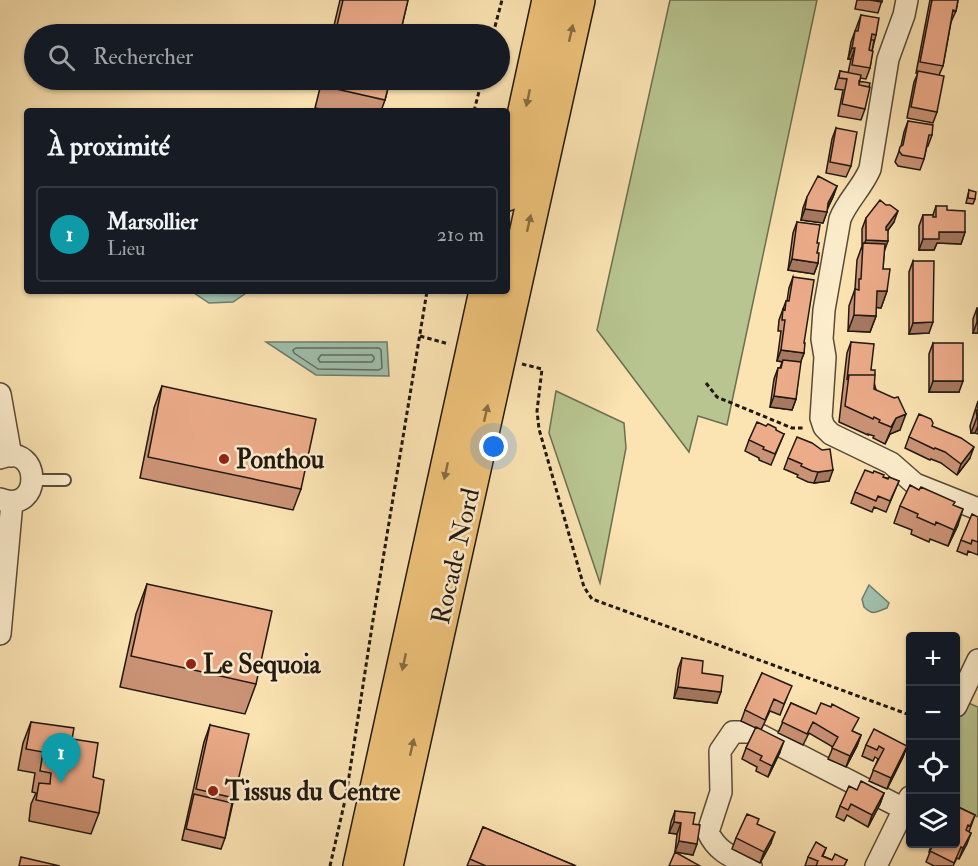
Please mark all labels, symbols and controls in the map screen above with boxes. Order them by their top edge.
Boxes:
one-way arrow [566,23,576,42]
search box [24,24,510,90]
icon: search [45,41,78,74]
text: Rechercher [93,43,193,71]
one-way arrow [523,89,532,108]
text: À proximité [48,131,170,163]
text: Marsollier [107,208,198,236]
one-way arrow [524,214,534,232]
text: 1 [66,222,73,247]
text: 210 m [437,222,484,247]
text: Lieu [107,236,145,261]
one-way arrow [482,404,492,423]
your location [479,432,508,461]
place label: Ponthou [236,444,325,476]
marker: Ponthou [217,452,231,466]
one-way arrow [441,462,450,481]
street label: Rocade Nord [425,485,487,627]
map controls [906,632,960,848]
button: + [906,632,960,686]
place label: Le Sequoia [203,649,322,682]
one-way arrow [399,652,409,671]
marker: Le Sequoia [184,657,198,671]
button: − [906,686,960,740]
pin: 1 [42,734,80,783]
one-way arrow [408,738,418,757]
button: locate [906,740,960,794]
place label: Tissus du Centre [224,776,400,808]
marker: Tissus du Centre [206,784,220,798]
button: layers [906,794,960,848]

